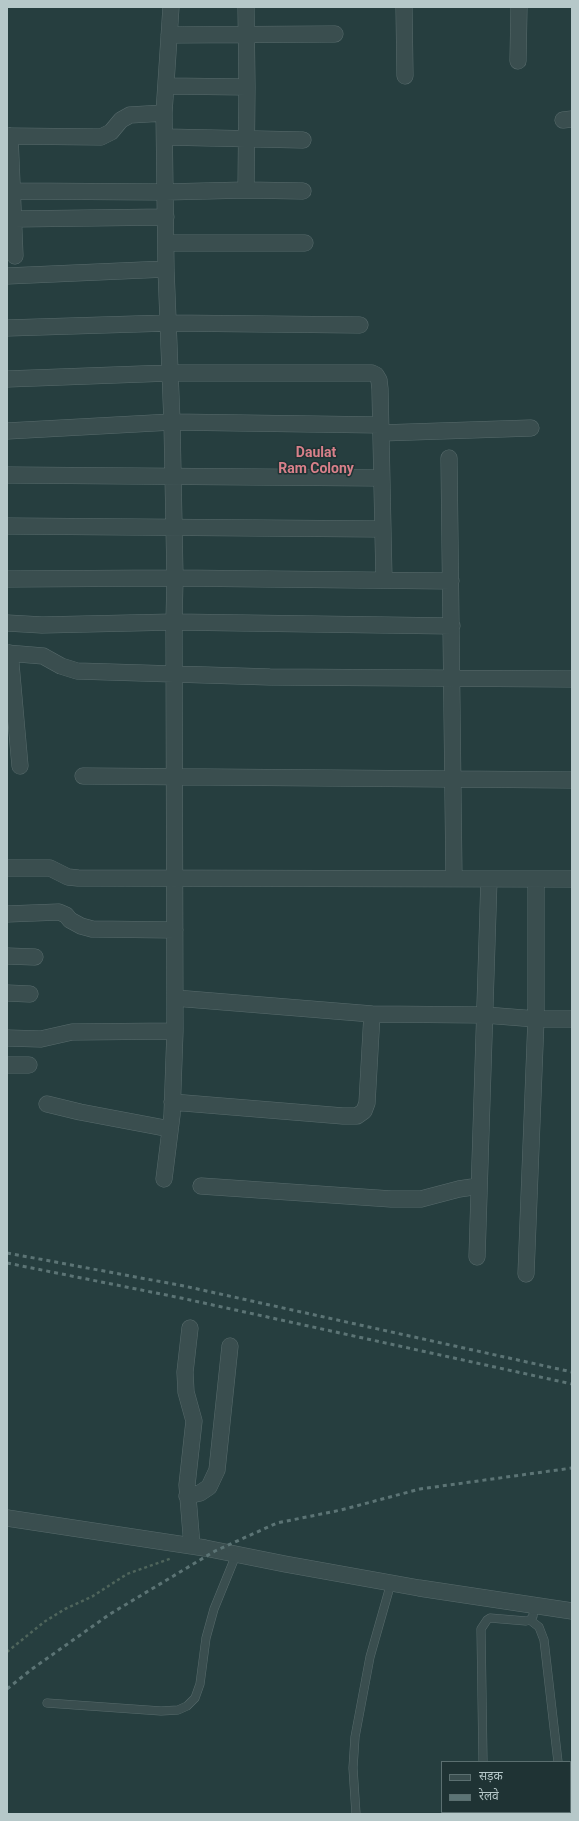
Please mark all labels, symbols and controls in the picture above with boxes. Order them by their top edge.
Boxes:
district label: Daulat Ram Colony [278,445,354,478]
legend [441,1761,571,1813]
text: सड़क [479,1769,503,1783]
text: रेलवे [479,1789,499,1803]

